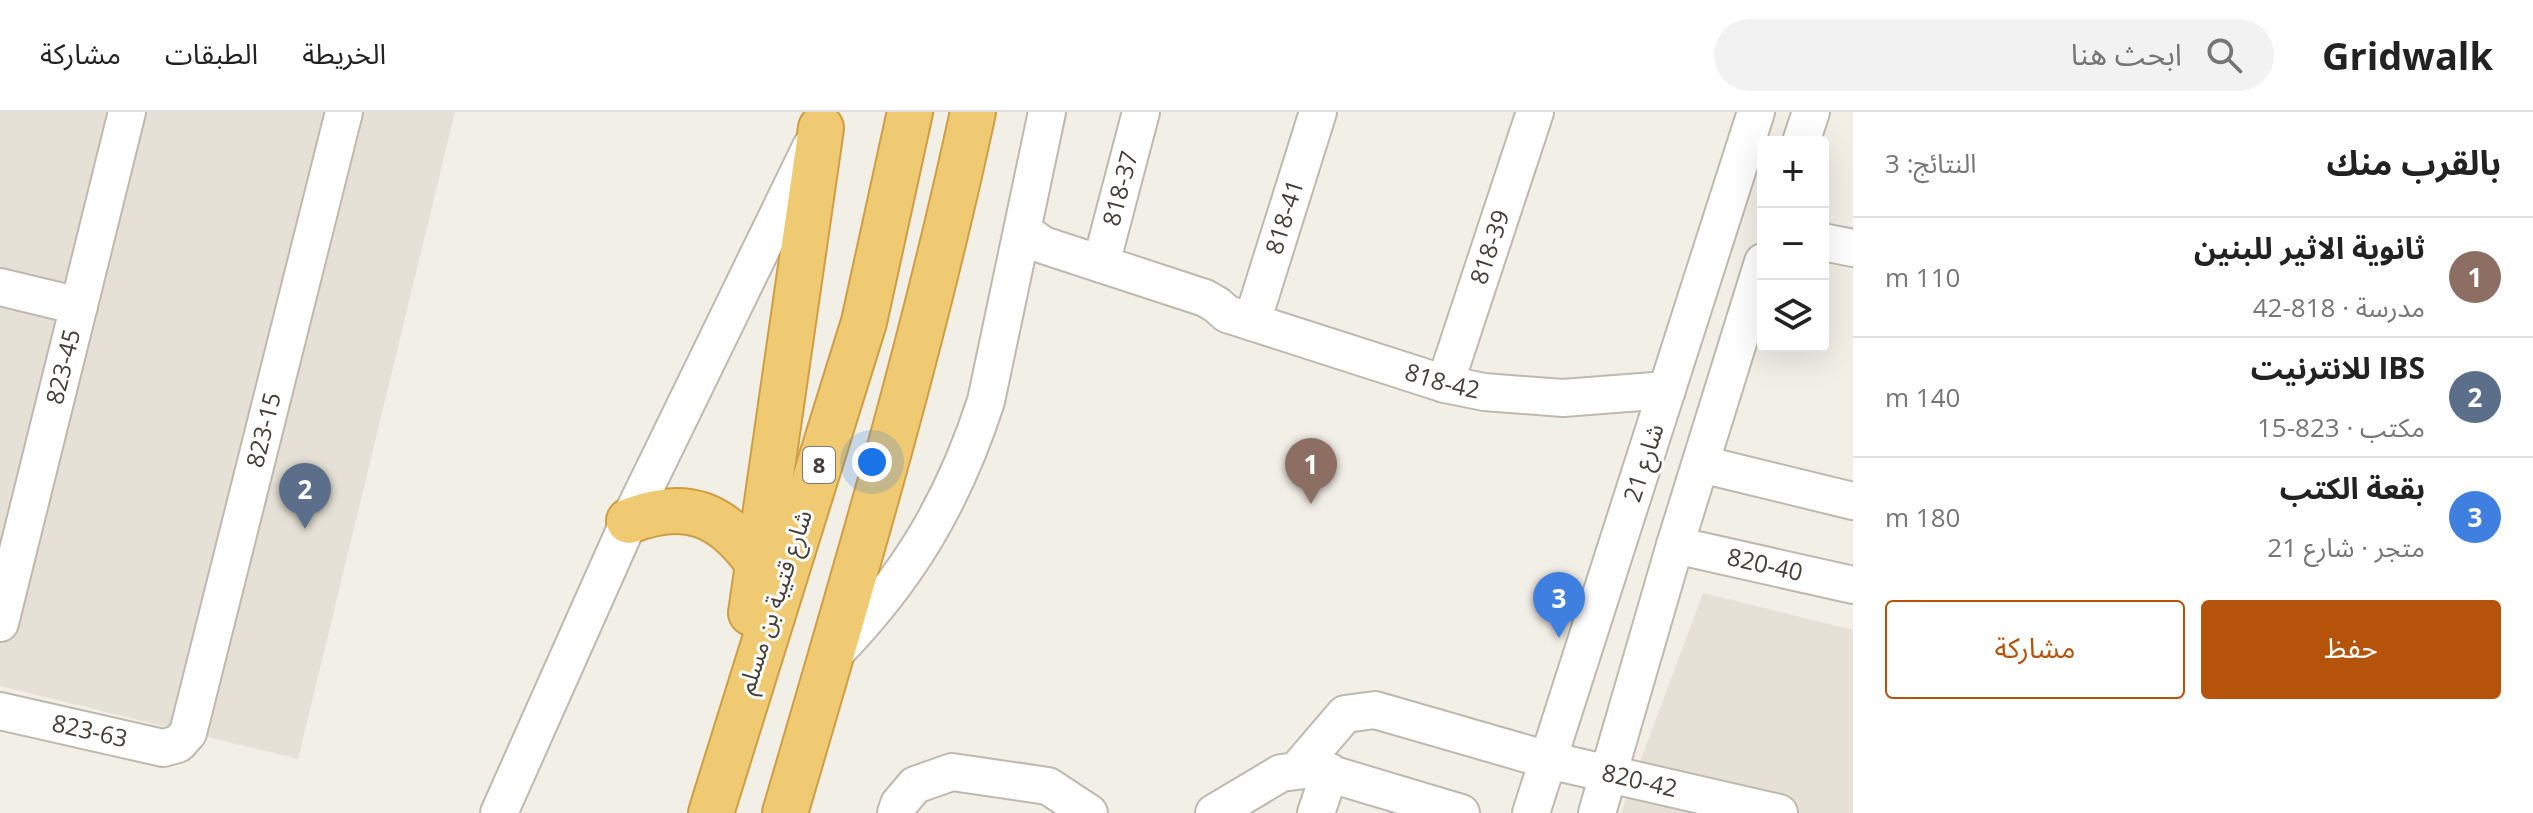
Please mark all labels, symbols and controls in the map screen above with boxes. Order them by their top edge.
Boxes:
search box [1714,19,2274,91]
text: Gridwalk [2322,29,2493,81]
text: ابحث هنا [2071,33,2182,74]
icon: search [2202,33,2246,77]
text: مشاركة [40,34,121,72]
text: الطبقات [165,34,258,72]
text: الخريطة [302,34,386,72]
map controls [1757,136,1829,352]
button: + [1757,136,1829,208]
text: بالقرب منك [2326,139,2501,185]
text: النتائج: 3 [1885,145,1976,181]
street label: 818-37 [1094,147,1145,229]
street label: 818-41 [1256,175,1311,258]
street label: 818-39 [1461,205,1516,288]
button: − [1757,208,1829,280]
text: ثانوية الاثير للبنين [2194,227,2425,268]
text: 110 m [1885,259,1960,295]
text: 1 [2468,259,2482,295]
button: layers [1757,280,1829,352]
text: مدرسة · 818-42 [2253,289,2425,325]
street label: 823-45 [37,325,87,407]
text: IBS للانترنيت [2251,347,2425,388]
street label: 818-42 [1401,354,1483,406]
text: 140 m [1885,379,1960,415]
text: 2 [2468,379,2482,415]
street label: 823-15 [237,389,288,471]
text: مكتب · 823-15 [2257,409,2425,445]
street label: شارع 21 [1614,419,1673,507]
pin: 1 [1285,438,1337,504]
your location [852,442,892,482]
road number: 8 [803,447,835,483]
pin: 2 [279,463,331,529]
text: بقعة الكتب [2280,467,2425,508]
text: 180 m [1885,499,1960,535]
text: 3 [2468,499,2482,535]
street label: شارع قتيبة بن مسلم [728,505,821,698]
text: متجر · شارع 21 [2267,529,2425,565]
street label: 820-40 [1724,539,1806,588]
pin: 3 [1533,572,1585,638]
button: مشاركة [1885,600,2185,699]
button: حفظ [2201,600,2501,699]
street label: 823-63 [49,705,131,754]
street label: 820-42 [1599,755,1681,804]

